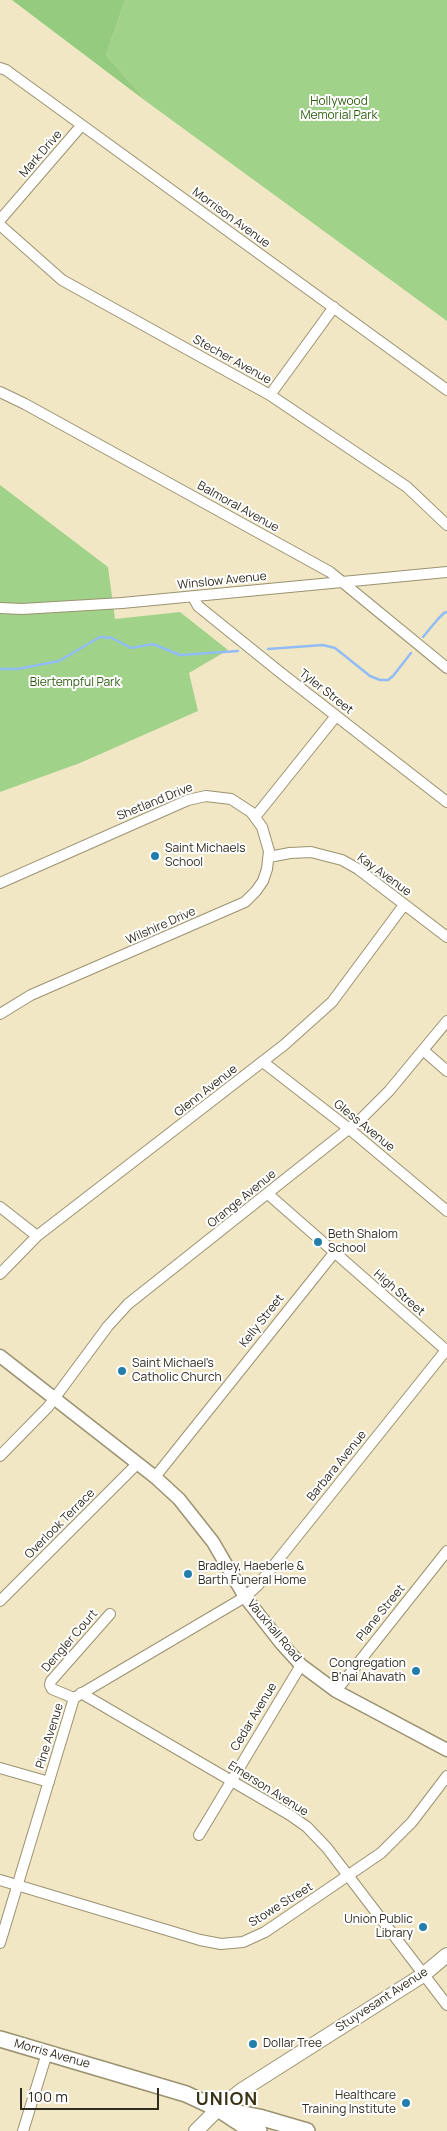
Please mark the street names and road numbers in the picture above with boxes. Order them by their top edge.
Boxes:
street label: Mark Drive [17,128,65,180]
street label: Morrison Avenue [189,185,273,251]
street label: Stecher Avenue [190,332,274,388]
street label: Balmoral Avenue [195,479,281,535]
street label: Winslow Avenue [177,569,267,593]
street label: Tyler Street [296,666,356,718]
street label: Shetland Drive [115,780,195,824]
street label: Kay Avenue [354,851,414,899]
street label: Wilshire Drive [124,904,198,948]
street label: Glenn Avenue [172,1062,240,1120]
street label: Gless Avenue [331,1097,397,1155]
street label: Orange Avenue [205,1167,279,1231]
street label: High Street [371,1267,427,1319]
street label: Kelly Street [237,1292,287,1350]
street label: Barbara Avenue [304,1428,370,1504]
street label: Overlook Terrace [22,1486,98,1562]
street label: Plane Street [354,1582,408,1644]
street label: Vauxhall Road [244,1597,304,1665]
street label: Dengler Court [39,1607,101,1675]
street label: Cedar Avenue [228,1680,280,1754]
street label: Pine Avenue [33,1702,67,1770]
street label: Emerson Avenue [225,1758,311,1820]
street label: Stowe Street [246,1880,316,1930]
street label: Stuyvesant Avenue [333,1965,431,2035]
street label: Morris Avenue [12,2036,92,2072]

